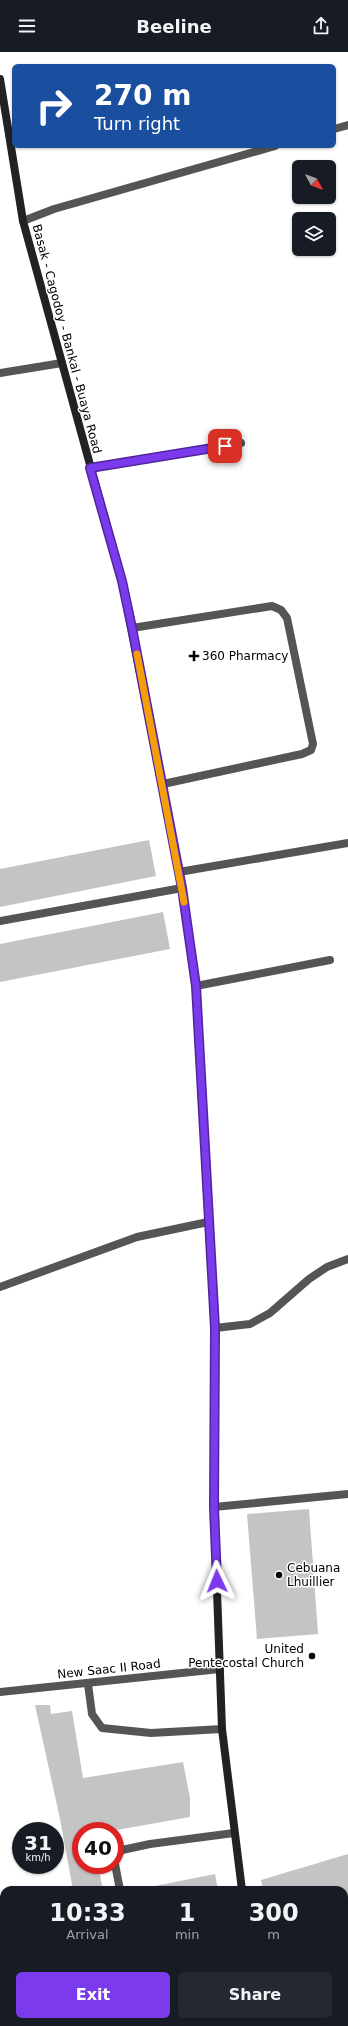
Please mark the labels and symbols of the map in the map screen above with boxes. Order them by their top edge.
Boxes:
north arrow [292,160,336,204]
street label: Basak - Cagodoy - Bankal - Buaya Road [30,223,104,455]
pin [208,429,242,463]
place label: 360 Pharmacy [202,649,288,663]
marker: 360 Pharmacy [189,651,199,661]
position arrow [196,1560,238,1602]
place label: Cebuana Lhuillier [287,1561,340,1589]
marker: Cebuana Lhuillier [274,1570,284,1580]
place label: United Pentecostal Church [188,1642,304,1670]
marker: United Pentecostal Church [307,1651,317,1661]
street label: New Saac II Road [57,1657,161,1681]
speed limit sign: 40 [72,1822,124,1874]

